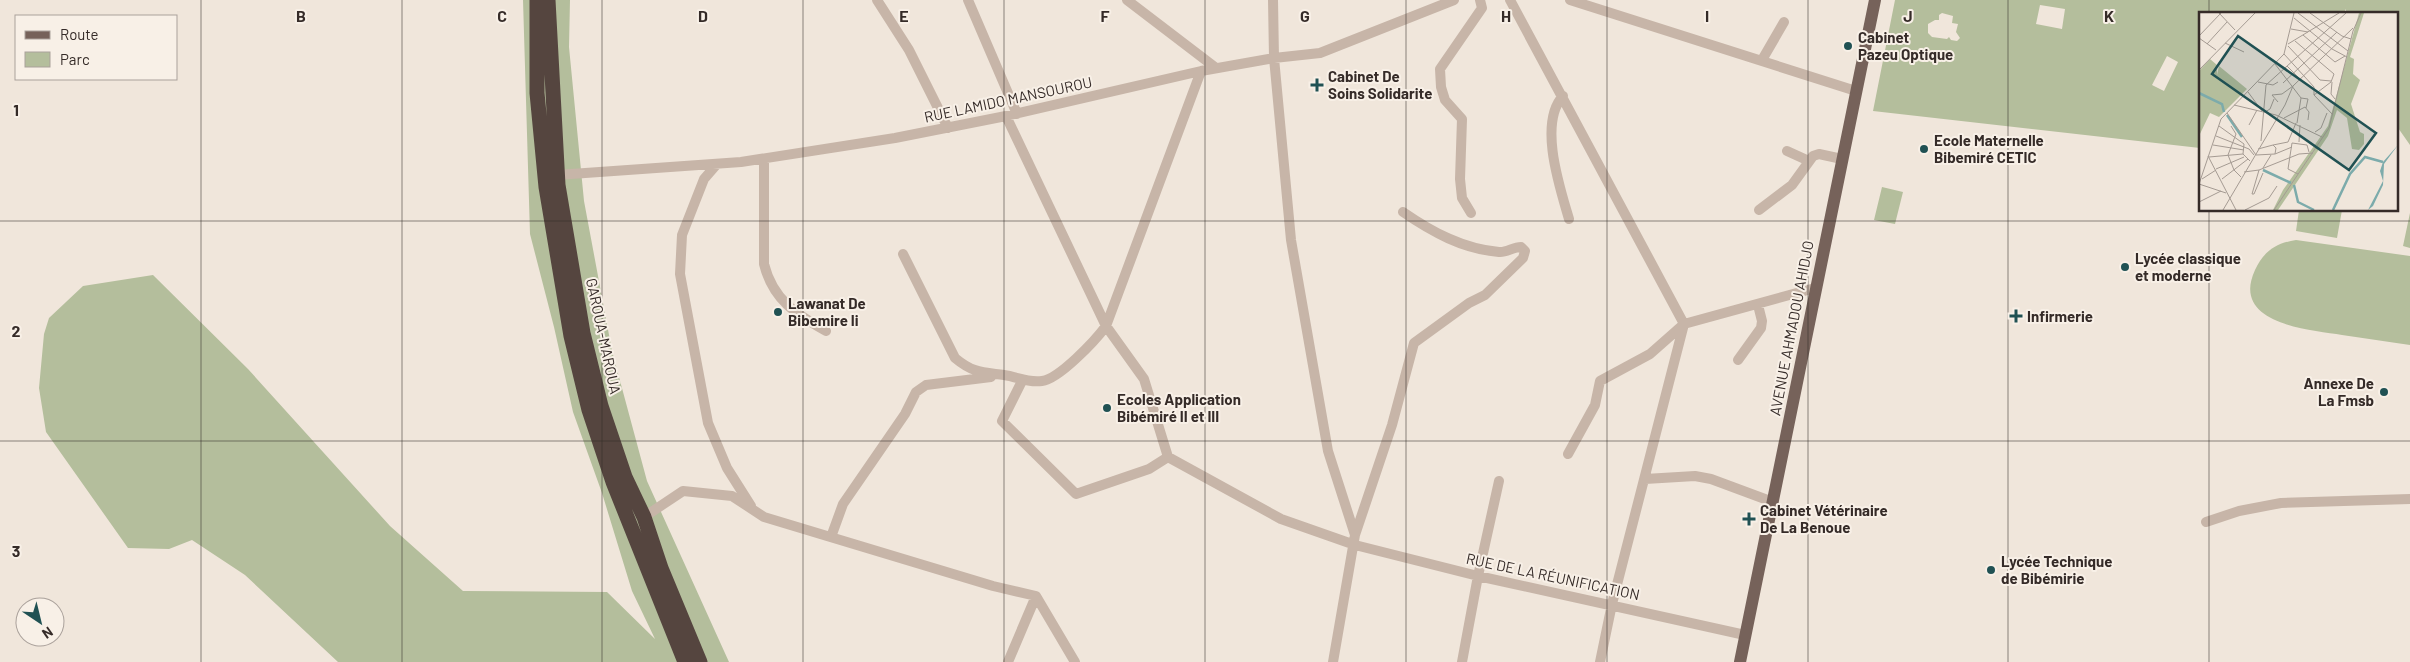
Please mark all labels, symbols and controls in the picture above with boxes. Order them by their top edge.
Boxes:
text: B [296,6,306,25]
text: C [497,6,507,25]
text: D [698,6,708,25]
text: E [899,6,909,25]
text: F [1101,6,1110,25]
text: G [1300,6,1310,25]
text: H [1501,6,1511,25]
text: I [1705,6,1709,25]
text: J [1903,6,1913,25]
text: K [2104,6,2114,25]
inset map [2199,12,2398,211]
legend [15,15,178,80]
text: Route [60,25,99,43]
place label: Cabinet Pazeu Optique [1858,28,1953,63]
marker: Cabinet Pazeu Optique [1842,40,1854,52]
text: Parc [60,50,90,68]
place label: Cabinet De Soins Solidarite [1328,67,1432,102]
street label: RUE LAMIDO MANSOUROU [922,72,1094,126]
marker: Cabinet De Soins Solidarite [1310,78,1324,92]
text: 1 [13,100,19,119]
place label: Ecole Maternelle Bibemiré CETIC [1934,131,2044,166]
marker: Ecole Maternelle Bibemiré CETIC [1918,143,1930,155]
street label: AVENUE AHMADOU AHIDJO [1765,239,1817,417]
place label: Lycée classique et moderne [2135,249,2241,284]
marker: Lycée classique et moderne [2119,261,2131,273]
street label: GAROUA-MAROUA [583,276,625,396]
place label: Lawanat De Bibemire Ii [788,294,866,329]
marker: Lawanat De Bibemire Ii [772,306,784,318]
place label: Infirmerie [2027,307,2093,325]
marker: Infirmerie [2009,309,2023,323]
text: 2 [12,321,21,340]
place label: Annexe De La Fmsb [2304,374,2374,409]
marker: Annexe De La Fmsb [2378,386,2390,398]
place label: Ecoles Application Bibémiré II et III [1117,390,1241,425]
marker: Ecoles Application Bibémiré II et III [1101,402,1113,414]
place label: Cabinet Vétérinaire De La Benoue [1760,501,1888,536]
marker: Cabinet Vétérinaire De La Benoue [1742,512,1756,526]
text: 3 [12,541,20,560]
street label: RUE DE LA RÉUNIFICATION [1465,549,1641,603]
place label: Lycée Technique de Bibémirie [2001,552,2112,587]
marker: Lycée Technique de Bibémirie [1985,564,1997,576]
north arrow [15,597,65,647]
text: N [39,623,56,643]

